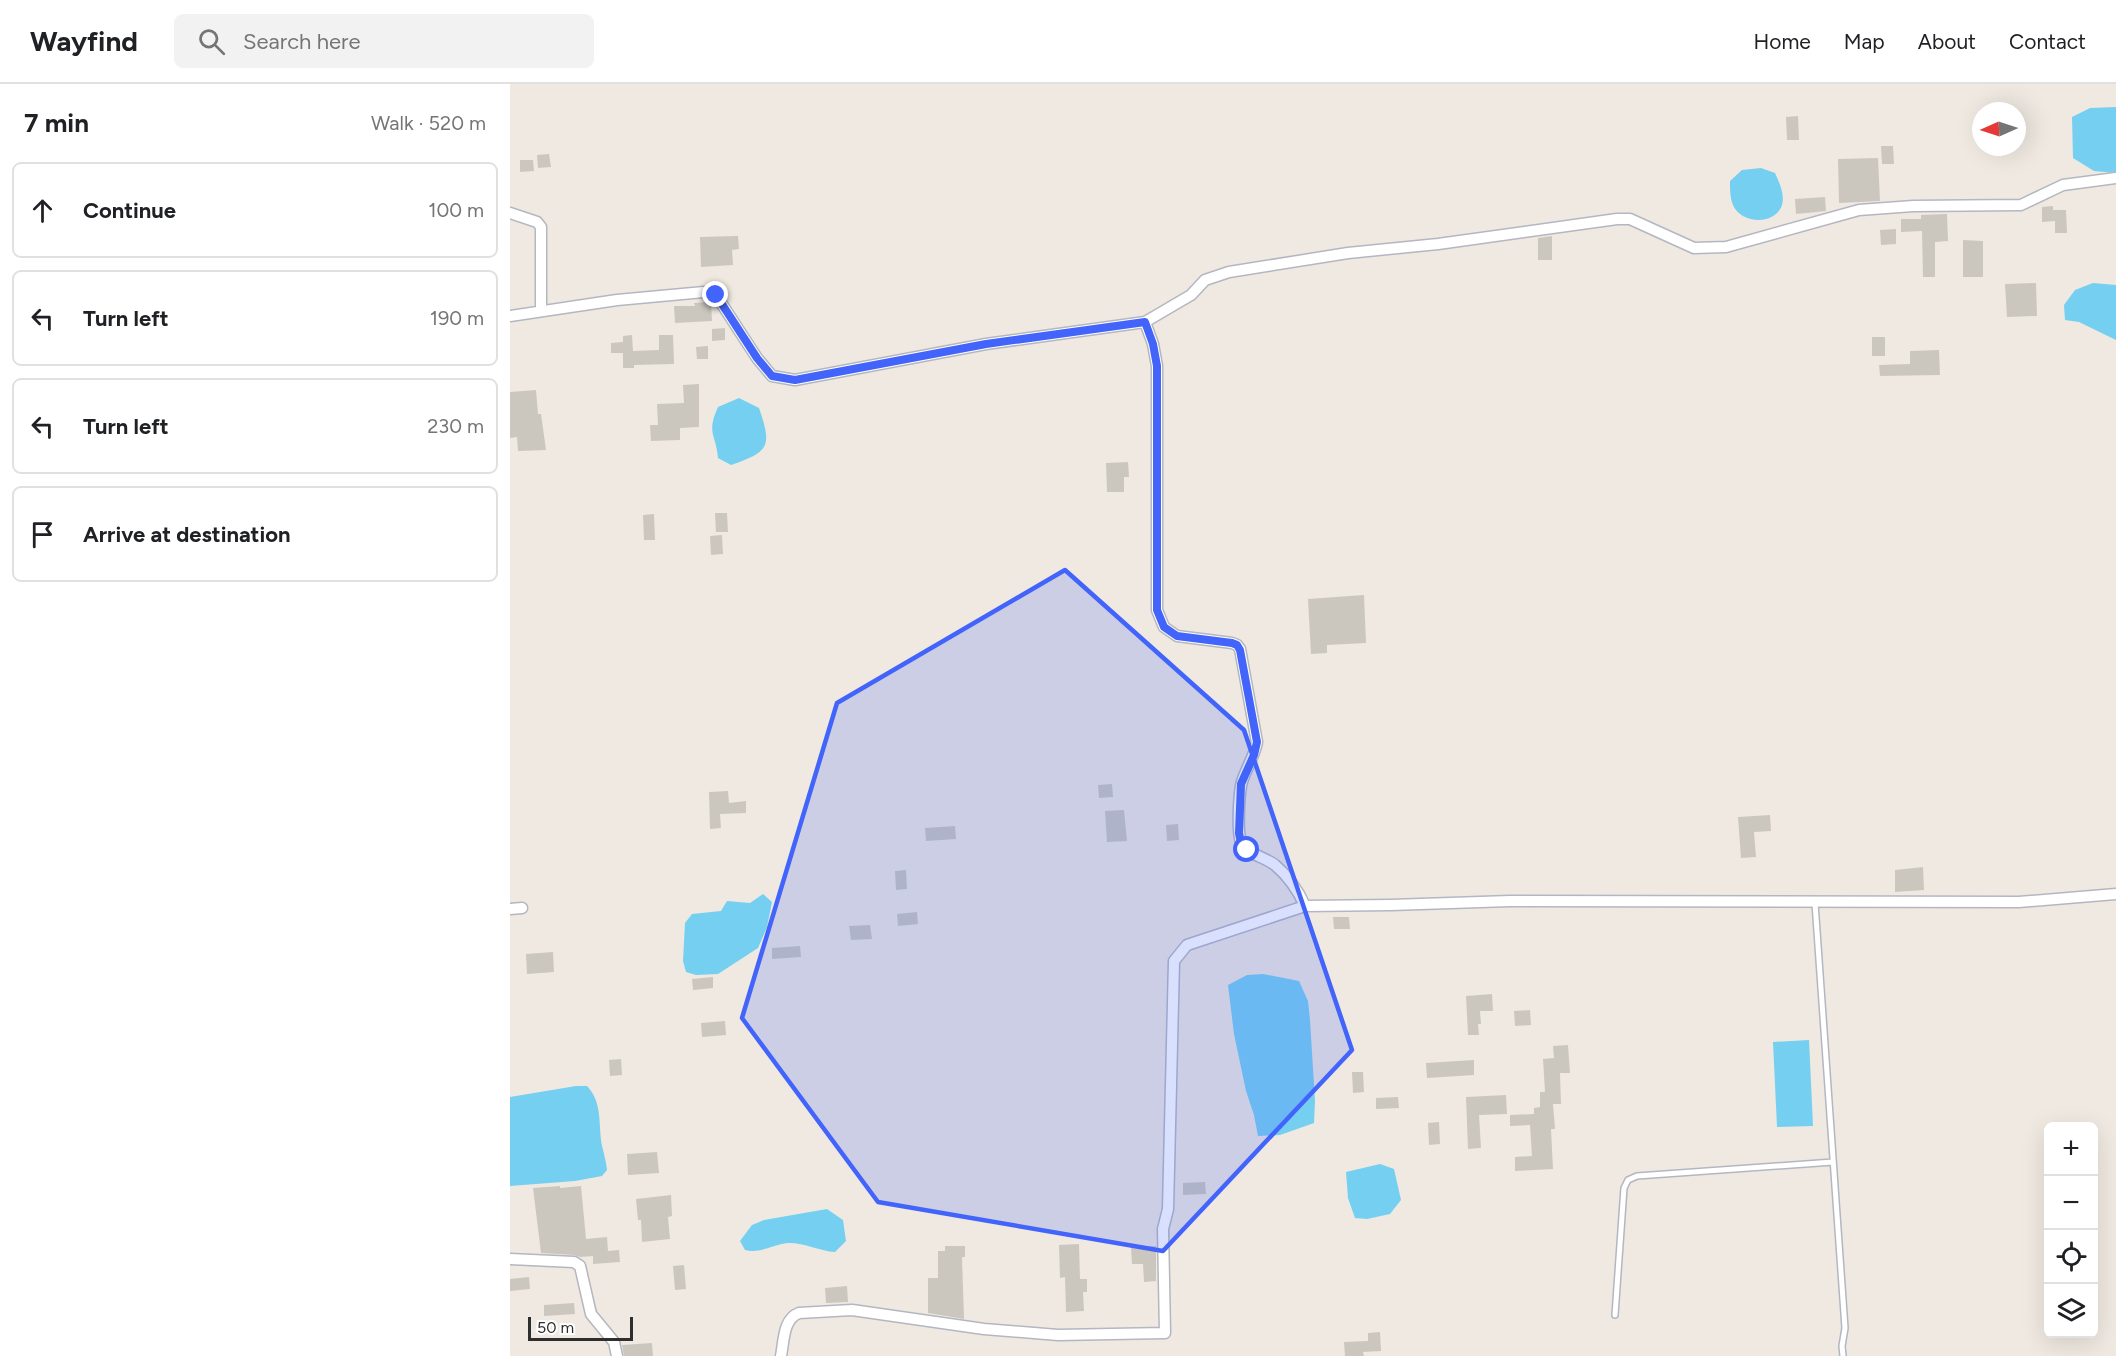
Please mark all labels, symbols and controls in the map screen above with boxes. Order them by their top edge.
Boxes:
search box [174,14,594,68]
text: Wayfind [30,24,138,58]
icon: search [195,25,228,58]
text: Search here [243,28,361,55]
text: Home [1754,29,1811,54]
text: Map [1844,29,1885,54]
text: About [1918,29,1976,54]
text: Contact [2009,29,2086,54]
north arrow [1972,102,2026,156]
text: 7 min [24,107,89,139]
text: Walk · 520 m [371,111,486,135]
icon: ahead [26,194,59,227]
text: Continue [83,197,176,224]
text: 100 m [428,198,484,222]
route end [702,281,728,307]
icon: left [26,302,59,335]
text: Turn left [83,305,169,332]
text: 190 m [430,306,484,330]
icon: left [26,410,59,443]
text: Turn left [83,413,169,440]
text: 230 m [427,414,484,438]
icon: arrive [26,518,59,551]
text: Arrive at destination [83,521,291,548]
route start [1233,836,1259,862]
map controls [2044,1122,2098,1338]
button: + [2044,1122,2098,1176]
button: − [2044,1176,2098,1230]
button: locate [2044,1230,2098,1284]
button: layers [2044,1284,2098,1338]
scale bar [528,1314,633,1342]
text: 50 m [537,1318,574,1337]

